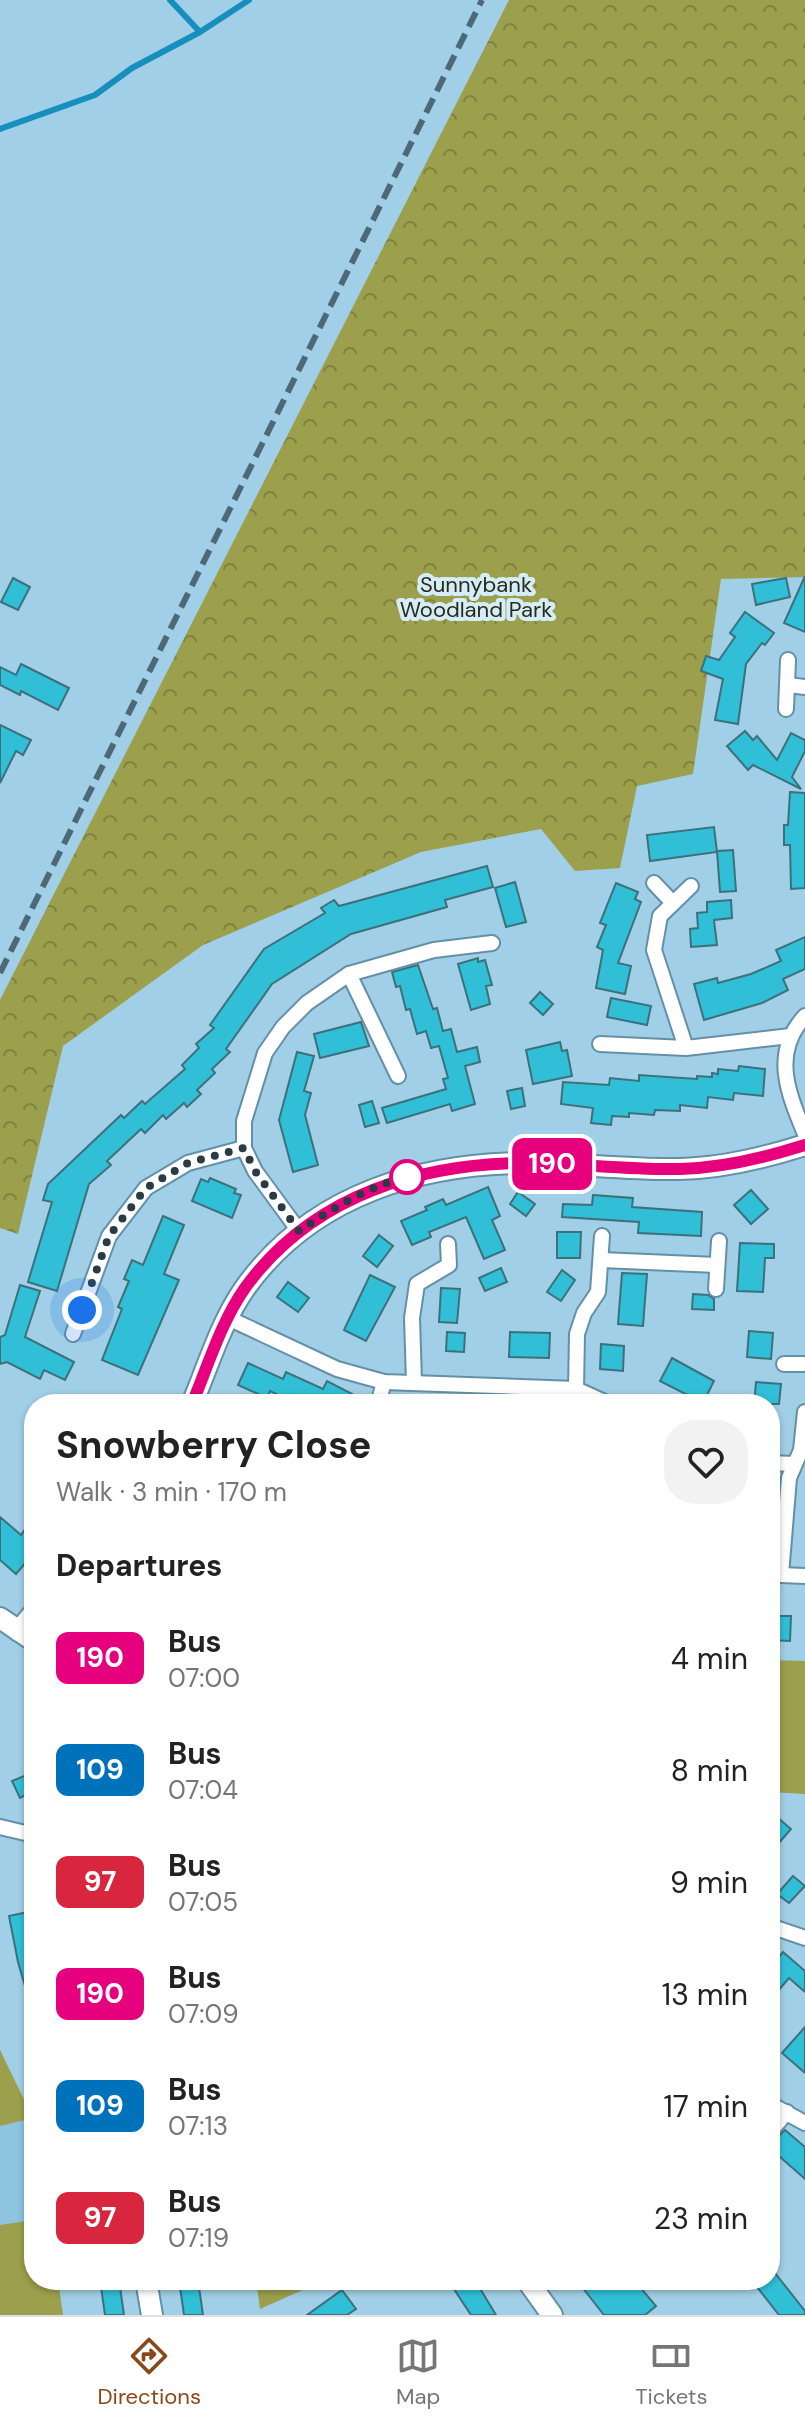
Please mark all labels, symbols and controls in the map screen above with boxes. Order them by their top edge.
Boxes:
park label: Sunnybank Woodland Park [400,570,552,624]
line badge: 190 [506,1138,598,1190]
text: 190 [528,1145,576,1182]
unlabelled marker [390,1160,424,1194]
your location [62,1290,102,1330]
text: Snowberry Close [56,1420,371,1470]
button: heart [664,1420,748,1504]
text: Walk · 3 min · 170 m [56,1475,287,1509]
text: Departures [56,1546,222,1585]
text: Bus [168,1622,222,1661]
text: 190 [76,1639,124,1676]
text: 4 min [671,1639,748,1678]
text: 07:00 [168,1661,240,1695]
text: Bus [168,1734,222,1773]
text: 109 [76,1751,124,1788]
text: 8 min [671,1751,748,1790]
text: 07:04 [168,1773,238,1807]
text: Bus [168,1846,222,1885]
text: 97 [84,1863,116,1900]
text: 9 min [670,1863,748,1902]
text: 07:05 [168,1885,238,1919]
text: Bus [168,1958,222,1997]
text: 190 [76,1975,124,2012]
text: 13 min [662,1975,748,2014]
text: 07:09 [168,1997,239,2031]
text: Bus [168,2070,222,2109]
text: 109 [76,2087,124,2124]
text: 17 min [663,2087,748,2126]
text: 07:13 [168,2109,228,2143]
text: Bus [168,2182,222,2221]
text: 97 [84,2199,116,2236]
text: 23 min [654,2199,748,2238]
text: 07:19 [168,2221,229,2255]
tab: Directions [97,2334,201,2411]
tab: Map [396,2334,440,2411]
tab: Tickets [635,2334,708,2411]

